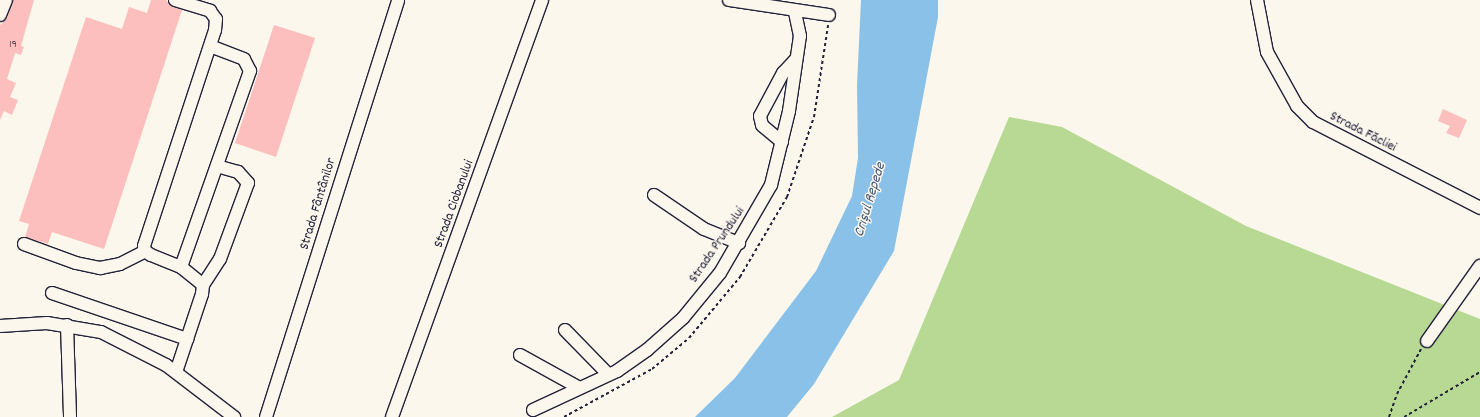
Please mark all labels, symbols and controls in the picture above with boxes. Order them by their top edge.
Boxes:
house number: 19 [9,38,17,52]
street label: Strada Făcliei [1327,108,1399,156]
street label: Strada Fântânilor [296,156,340,252]
street label: Strada Ciobanului [430,158,478,250]
water label: Crișul Repede [851,161,891,239]
street label: Strada Prundului [685,204,749,286]

